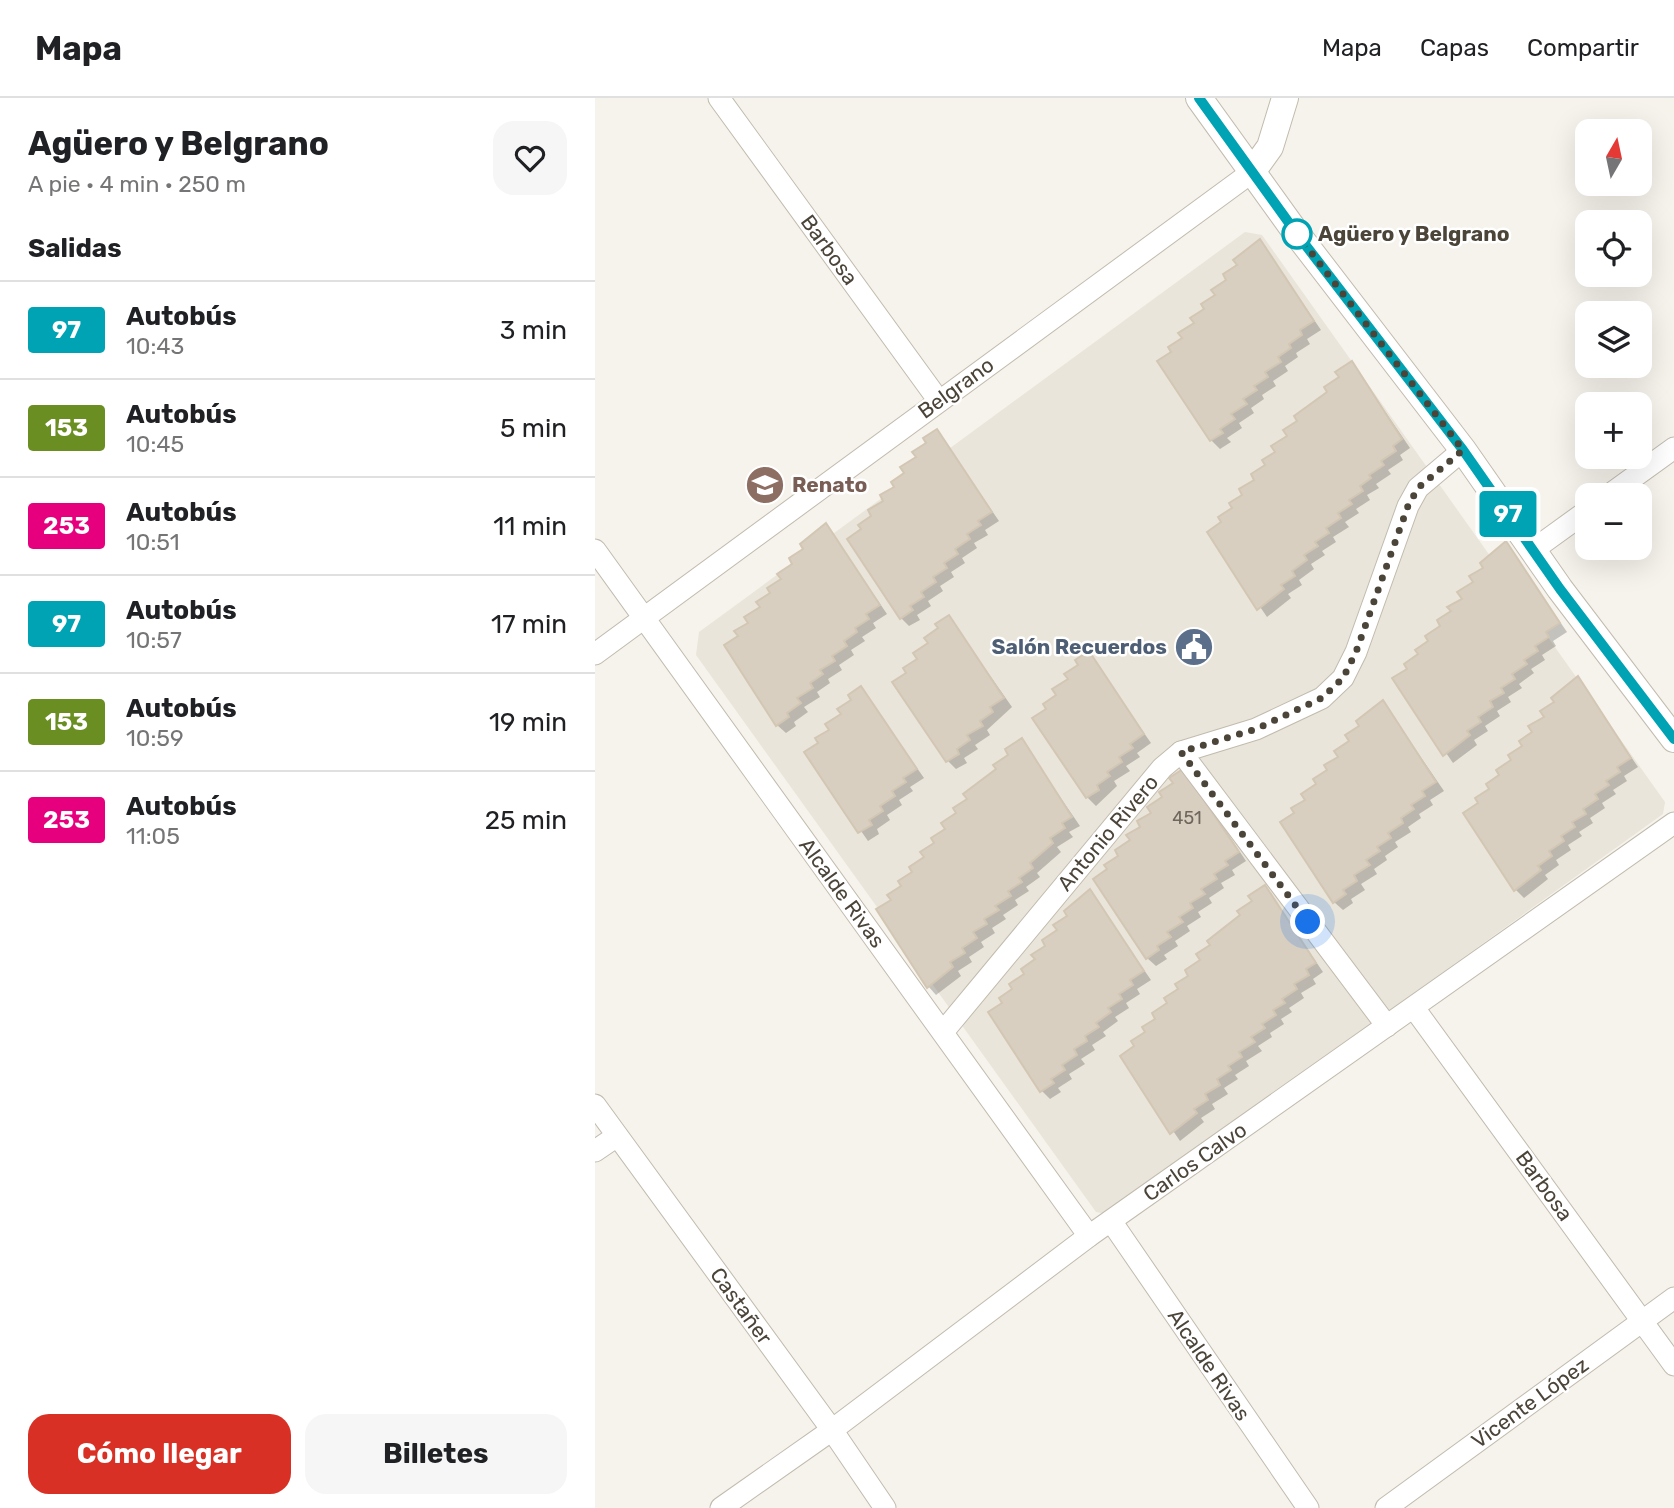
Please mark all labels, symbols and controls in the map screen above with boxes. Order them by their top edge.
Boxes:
text: Mapa [35,29,122,68]
text: Mapa [1322,34,1382,62]
text: Capas [1420,34,1489,62]
text: Compartir [1527,34,1639,62]
north arrow [1575,119,1652,196]
map controls [1575,119,1652,560]
button: heart [493,121,567,195]
text: Agüero y Belgrano [28,124,329,163]
text: A pie · 4 min · 250 m [28,170,246,198]
street label: Barbosa [796,210,863,290]
button: locate [1575,210,1652,287]
marker: Agüero y Belgrano [1282,219,1312,249]
place label: Agüero y Belgrano [1318,221,1509,246]
text: Salidas [28,233,122,264]
text: Autobús [126,301,237,332]
button: layers [1575,301,1652,378]
text: 3 min [500,315,567,346]
text: 97 [52,316,81,344]
text: 10:43 [126,332,184,360]
street label: Belgrano [913,352,998,423]
button: + [1575,392,1652,469]
text: Autobús [126,399,237,430]
text: 5 min [500,413,567,444]
text: 153 [45,414,88,442]
text: 10:45 [126,430,184,458]
school or university icon: Renato [744,464,786,506]
place label: Renato [792,472,867,497]
button: − [1575,483,1652,560]
line badge: 97 [1476,491,1539,537]
text: Autobús [126,497,237,528]
text: 97 [1493,500,1523,528]
text: 11 min [493,511,567,542]
text: 253 [43,512,90,540]
text: 10:51 [126,528,180,556]
text: Autobús [126,595,237,626]
text: 17 min [491,609,567,640]
text: 97 [52,610,81,638]
text: 10:57 [126,626,182,654]
public building icon: Salón Recuerdos [1173,626,1215,668]
place label: Salón Recuerdos [992,634,1167,659]
text: Autobús [126,693,237,724]
text: 19 min [489,707,567,738]
text: 153 [45,708,88,736]
text: 10:59 [126,724,184,752]
street label: Antonio Rivero [1052,770,1163,896]
text: Autobús [126,791,237,822]
text: 25 min [485,805,567,836]
text: 253 [43,806,90,834]
house number: 451 [1172,807,1202,829]
text: 11:05 [126,822,180,850]
street label: Alcalde Rivas [794,833,890,952]
your location [1290,904,1325,939]
street label: Carlos Calvo [1138,1117,1251,1206]
street label: Barbosa [1511,1146,1578,1226]
street label: Castañer [705,1263,778,1349]
street label: Alcalde Rivas [1163,1304,1256,1425]
street label: Vicente López [1466,1352,1593,1453]
button: Cómo llegar [28,1414,291,1494]
button: Billetes [305,1414,567,1494]

